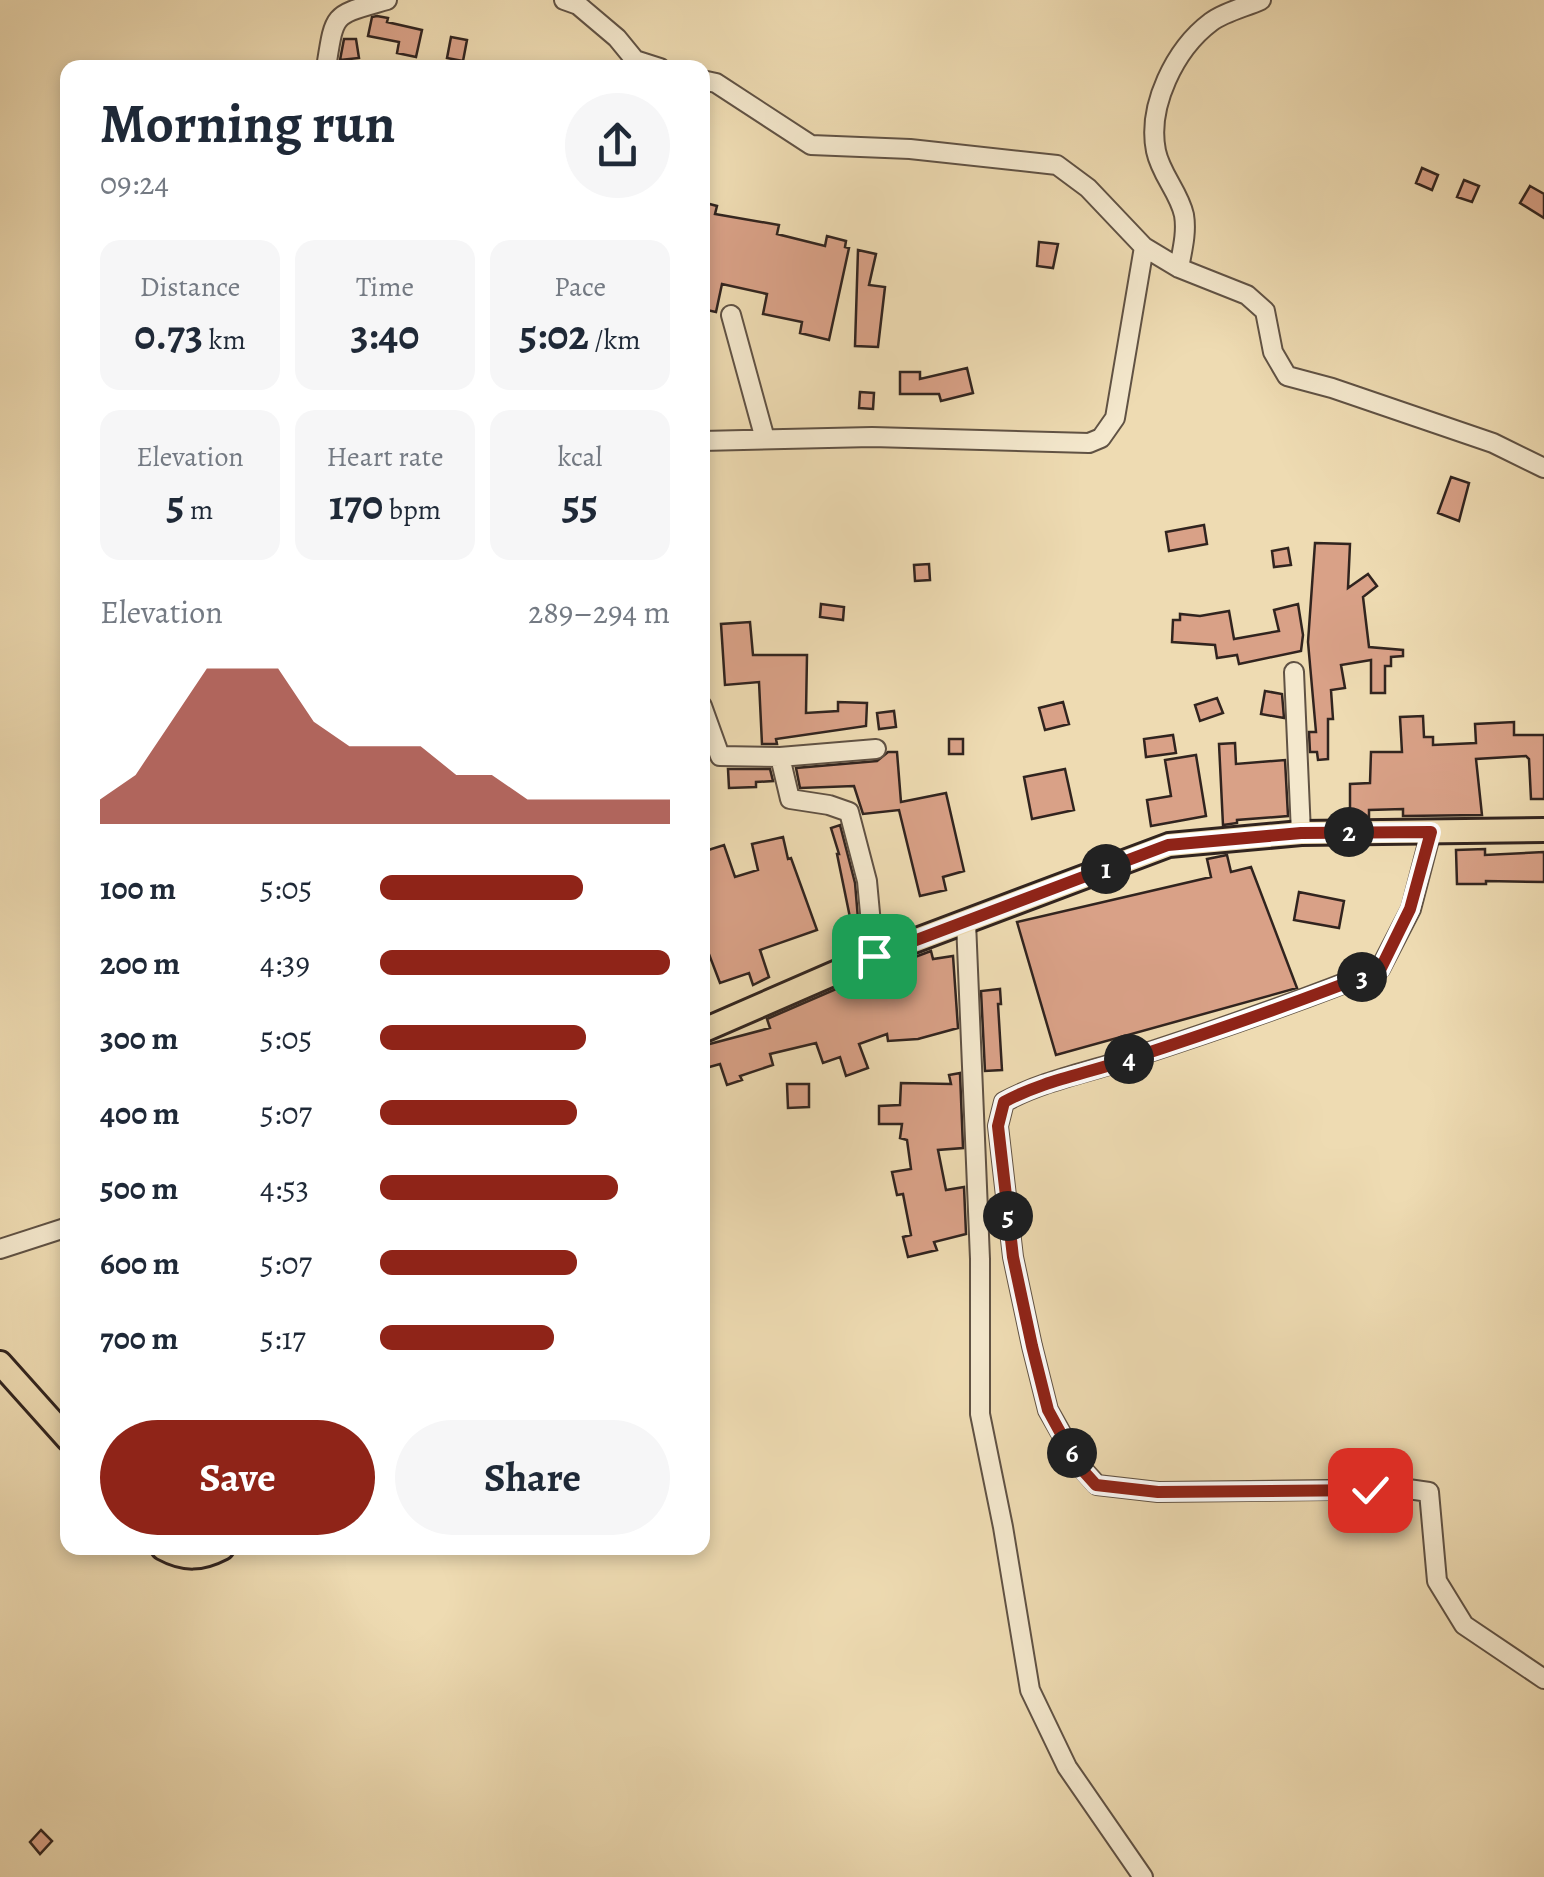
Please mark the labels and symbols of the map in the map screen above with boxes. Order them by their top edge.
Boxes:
pin: 2 [1324,807,1374,857]
pin: 1 [1081,844,1131,894]
pin [832,914,917,999]
pin: 3 [1337,952,1387,1002]
pin: 4 [1104,1034,1154,1084]
pin: 5 [983,1191,1033,1241]
pin: 6 [1047,1428,1097,1478]
pin [1328,1448,1413,1533]

